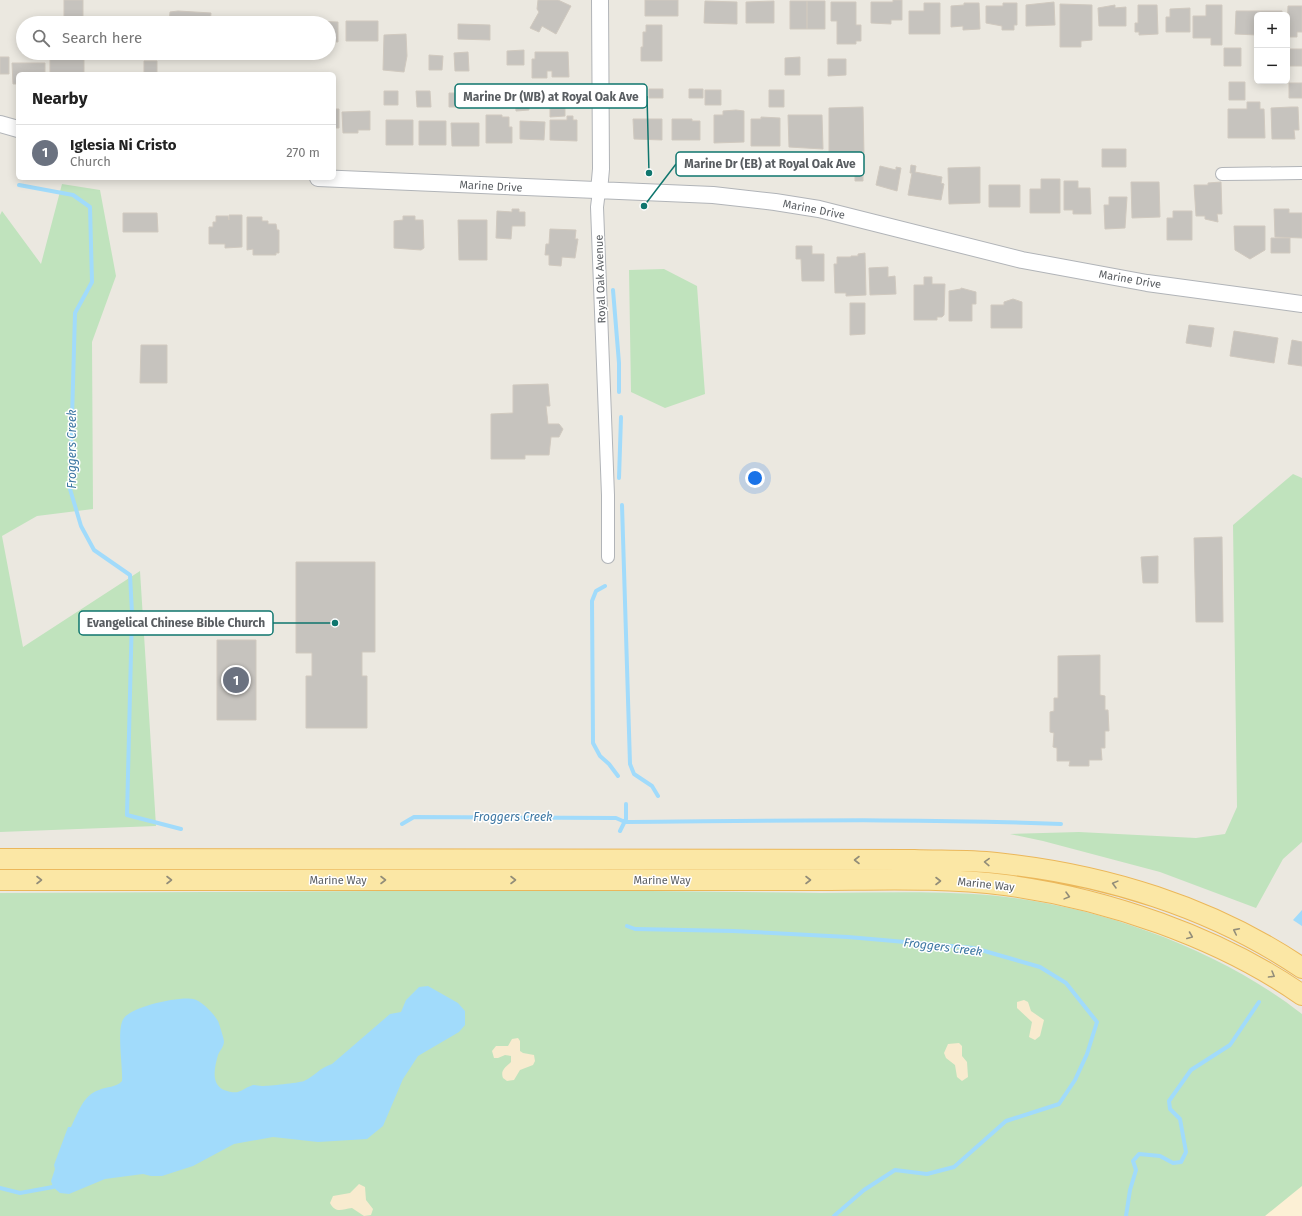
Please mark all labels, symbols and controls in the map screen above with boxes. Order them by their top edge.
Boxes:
map controls [1254,12,1290,84]
button: + [1254,12,1290,48]
search box [16,16,336,60]
icon: search [30,27,52,49]
text: Search here [62,29,142,47]
button: − [1254,48,1290,84]
callout: Marine Dr (WB) at Royal Oak Ave [455,84,647,108]
text: Nearby [32,88,87,109]
text: Marine Dr (WB) at Royal Oak Ave [463,90,639,104]
text: Iglesia Ni Cristo [70,136,177,154]
text: 1 [42,145,48,160]
text: 270 m [286,145,320,160]
callout: Marine Dr (EB) at Royal Oak Ave [676,152,864,176]
text: Church [70,154,111,169]
text: Marine Dr (EB) at Royal Oak Ave [684,157,856,171]
street label: Marine Drive [459,178,523,195]
street label: Marine Drive [782,197,846,222]
street label: Royal Oak Avenue [592,234,609,324]
street label: Marine Drive [1098,268,1162,291]
water label: Froggers Creek [65,409,79,489]
your location [745,468,765,488]
callout: Evangelical Chinese Bible Church [79,611,273,635]
text: Evangelical Chinese Bible Church [87,616,265,630]
pin: 1 [223,665,249,695]
water label: Froggers Creek [473,810,553,824]
one-way arrow [854,856,860,864]
one-way arrow [984,858,990,867]
street label: Marine Way [309,874,367,887]
street label: Marine Way [633,874,691,887]
street label: Marine Way [957,875,1016,894]
one-way arrow [36,876,42,884]
one-way arrow [166,876,172,884]
one-way arrow [380,876,386,884]
one-way arrow [510,876,516,884]
one-way arrow [805,876,811,884]
one-way arrow [935,877,941,885]
one-way arrow [1111,880,1118,889]
one-way arrow [1063,891,1070,900]
one-way arrow [1232,928,1240,935]
one-way arrow [1186,931,1194,939]
water label: Froggers Creek [903,935,984,959]
one-way arrow [1268,970,1275,977]

